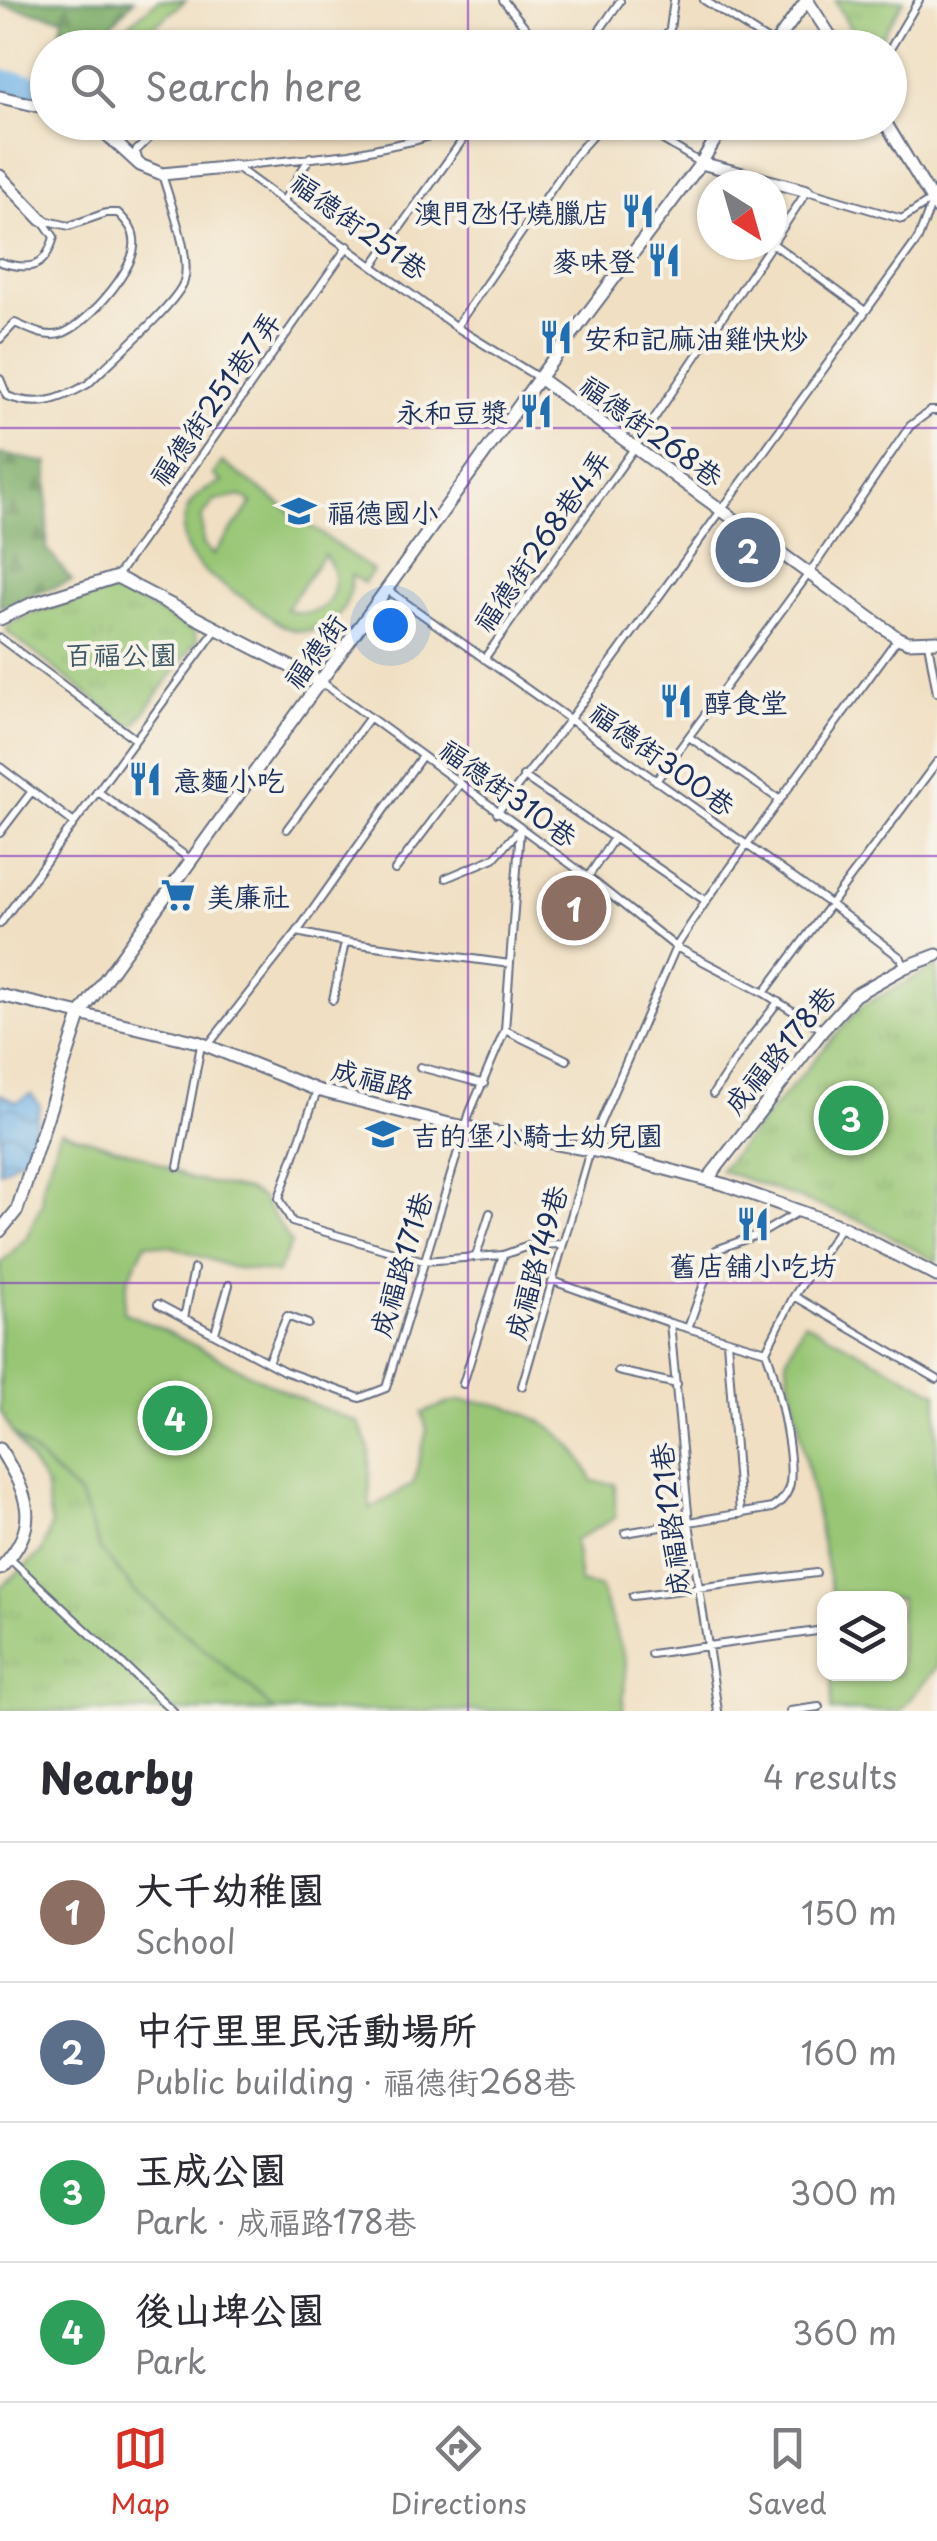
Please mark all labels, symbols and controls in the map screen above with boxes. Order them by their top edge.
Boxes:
search box [30,30,907,140]
text: Search here [145,57,362,114]
icon: search [65,58,120,113]
street label: 福德街251巷 [282,160,439,290]
north arrow [697,170,787,260]
place label: 澳門氹仔燒臘店 [414,190,610,233]
restaurant icon: 澳門氹仔燒臘店 [619,192,657,230]
place label: 麥味登 [552,239,636,282]
restaurant icon: 麥味登 [645,241,683,279]
street label: 福德街251巷7弄 [138,302,290,494]
place label: 安和記麻油雞快炒 [584,316,808,359]
restaurant icon: 安和記麻油雞快炒 [537,318,575,356]
street label: 福德街268巷 [571,363,734,498]
place label: 永和豆漿 [396,390,508,433]
restaurant icon: 永和豆漿 [517,392,555,430]
street label: 福德街268巷4弄 [462,440,620,640]
place label: 福德國小 [327,490,439,533]
school or university icon: 福德國小 [280,492,318,530]
pin: 2 [716,512,780,588]
your location [365,600,416,651]
street label: 福德街 [272,604,356,698]
park label: 百福公園 [65,632,177,675]
place label: 醇食堂 [704,680,788,723]
restaurant icon: 醇食堂 [657,682,695,720]
street label: 福德街300巷 [581,690,746,826]
street label: 福德街310巷 [431,727,588,858]
place label: 意麵小吃 [173,758,285,801]
restaurant icon: 意麵小吃 [126,760,164,798]
pin: 1 [542,870,606,946]
place label: 美廉社 [206,874,290,917]
supermarket icon: 美廉社 [159,876,197,914]
street label: 成福路178巷 [712,974,847,1123]
street label: 成福路 [327,1046,419,1110]
pin: 3 [818,1080,884,1156]
place label: 吉的堡小騎士幼兒園 [411,1113,663,1156]
school or university icon: 吉的堡小騎士幼兒園 [364,1115,402,1153]
street label: 成福路149巷 [492,1179,578,1344]
street label: 成福路171巷 [357,1185,443,1342]
restaurant icon: 舊店舖小吃坊 [734,1205,772,1243]
place label: 舊店舖小吃坊 [669,1243,837,1286]
pin: 4 [142,1380,208,1456]
street label: 成福路121巷 [638,1439,700,1600]
map controls [817,1591,907,1681]
button: layers [817,1591,907,1681]
text: Nearby [40,1745,194,1808]
text: 4 results [763,1752,897,1800]
text: 大千幼稚園 [135,1860,325,1917]
text: 1 [65,1888,80,1936]
text: 150 m [801,1888,897,1936]
text: School [135,1917,236,1965]
text: 中行里里民活動場所 [135,2000,477,2057]
text: 2 [61,2028,84,2076]
text: 160 m [801,2028,897,2076]
text: Public building · 福德街268巷 [135,2057,576,2105]
text: 玉成公園 [135,2140,287,2197]
text: 3 [62,2168,83,2216]
text: 300 m [789,2168,897,2216]
text: Park · 成福路178巷 [135,2197,416,2245]
text: 後山埤公園 [135,2280,325,2337]
text: 4 [62,2308,83,2356]
text: 360 m [792,2308,897,2356]
text: Park [135,2337,207,2385]
tab: Map [110,2421,170,2524]
tab: Directions [391,2421,527,2524]
tab: Saved [747,2421,827,2524]

